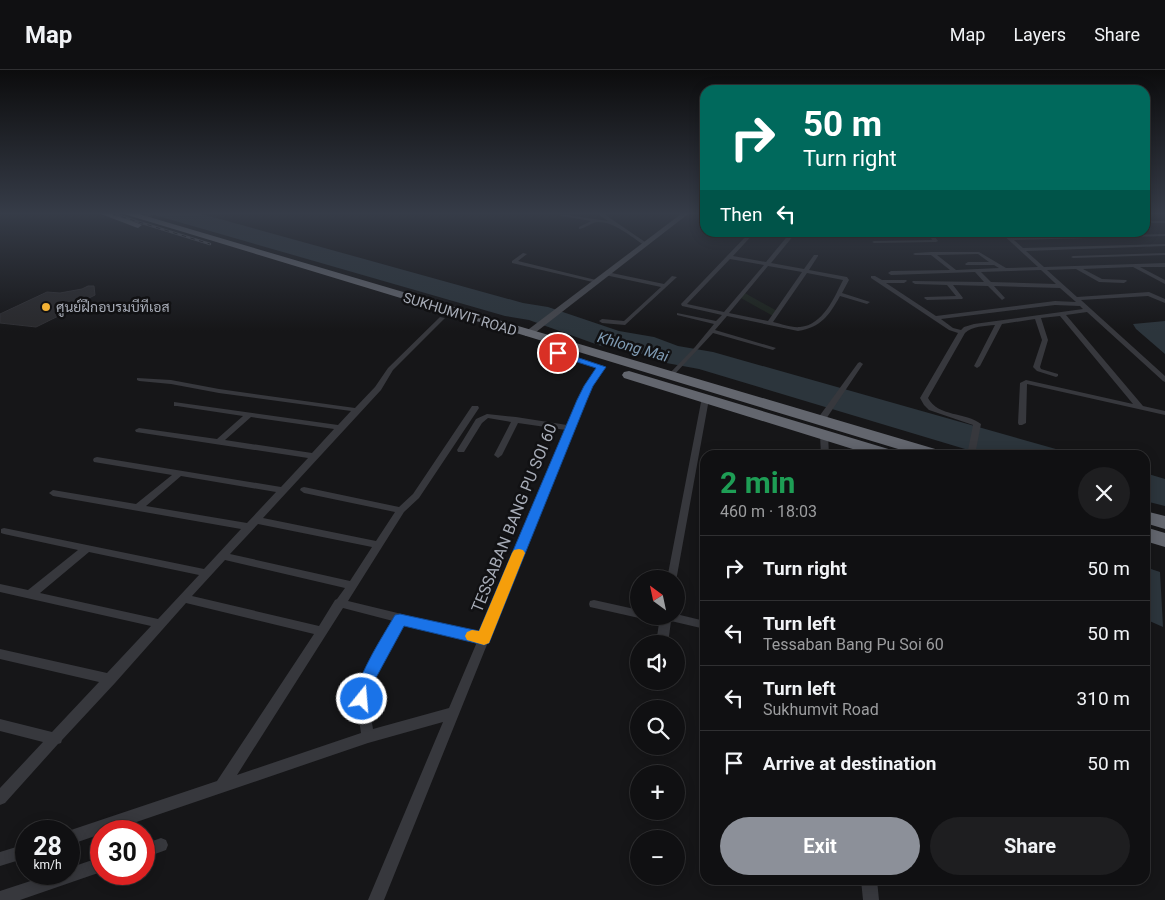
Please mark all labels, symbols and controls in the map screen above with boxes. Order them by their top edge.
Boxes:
text: Map [25,21,72,49]
text: Map [950,24,985,45]
text: Layers [1013,24,1066,45]
text: Share [1094,24,1140,45]
text: 50 m [803,104,882,145]
icon: right [720,105,785,170]
text: Turn right [803,146,897,171]
icon: left [772,200,800,228]
text: Then [720,203,762,226]
street label: SUKHUMVIT ROAD [401,289,519,339]
place label: ศูนย์ฝึกอบรมบีทีเอส [56,298,170,317]
marker: ศูนย์ฝึกอบรมบีทีเอส [40,301,52,313]
water label: Khlong Mai [595,328,671,366]
pin [537,332,579,374]
icon: arrive [544,339,572,367]
street label: TESSABAN BANG PU SOI 60 [467,421,561,615]
text: 2 min [720,465,795,500]
button: close [1078,467,1130,519]
text: 460 m · 18:03 [720,502,817,521]
icon: right [720,554,748,582]
text: Turn right [763,557,847,580]
text: 50 m [1087,557,1130,580]
north arrow [630,570,685,625]
map controls [630,570,685,885]
text: Turn left [763,612,836,635]
icon: left [720,619,748,647]
text: 50 m [1087,622,1130,645]
button: sound [630,635,685,690]
text: Tessaban Bang Pu Soi 60 [763,635,944,654]
position arrow [335,672,387,724]
text: Turn left [763,677,836,700]
icon: left [720,684,748,712]
text: 310 m [1077,687,1130,710]
button: search [630,700,685,755]
text: Sukhumvit Road [763,700,879,719]
icon: arrive [720,749,748,777]
text: Arrive at destination [763,752,936,775]
text: 50 m [1087,752,1130,775]
button: + [630,765,685,820]
button: Exit [720,817,920,875]
button: Share [930,817,1130,875]
speed limit sign: 30 [90,820,155,885]
button: − [630,830,685,885]
text: 28 [33,832,62,861]
text: km/h [33,858,62,872]

